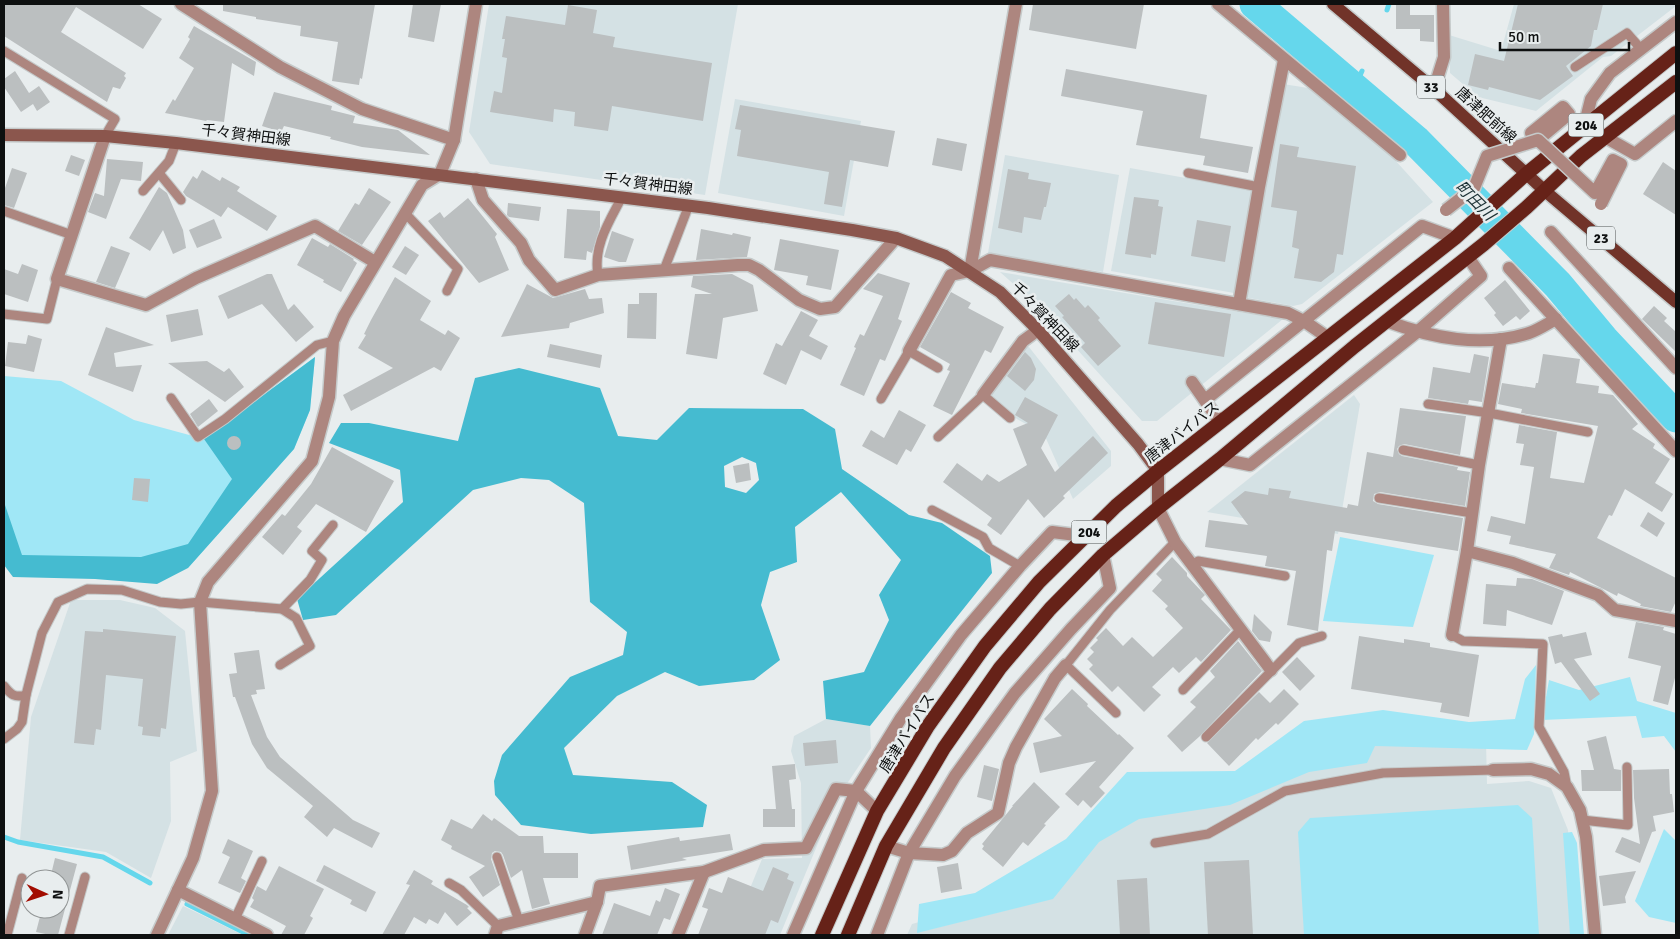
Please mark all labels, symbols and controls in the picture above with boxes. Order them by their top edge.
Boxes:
scale bar [1500,20,1629,52]
text: 50 m [1508,28,1539,46]
road number: 33 [1417,75,1445,98]
street label: 唐津肥前線 [1452,83,1520,147]
road number: 204 [1568,114,1604,136]
street label: 千々賀神田線 [200,121,292,149]
street label: 千々賀神田線 [602,170,694,198]
water label: 町田川 [1451,177,1500,226]
road number: 23 [1587,227,1615,250]
street label: 千々賀神田線 [1007,278,1083,356]
street label: 唐津バイパス [1141,397,1223,467]
road number: 204 [1072,520,1106,544]
street label: 唐津バイパス [876,690,938,776]
north arrow [20,869,70,919]
text: N [49,889,66,900]

